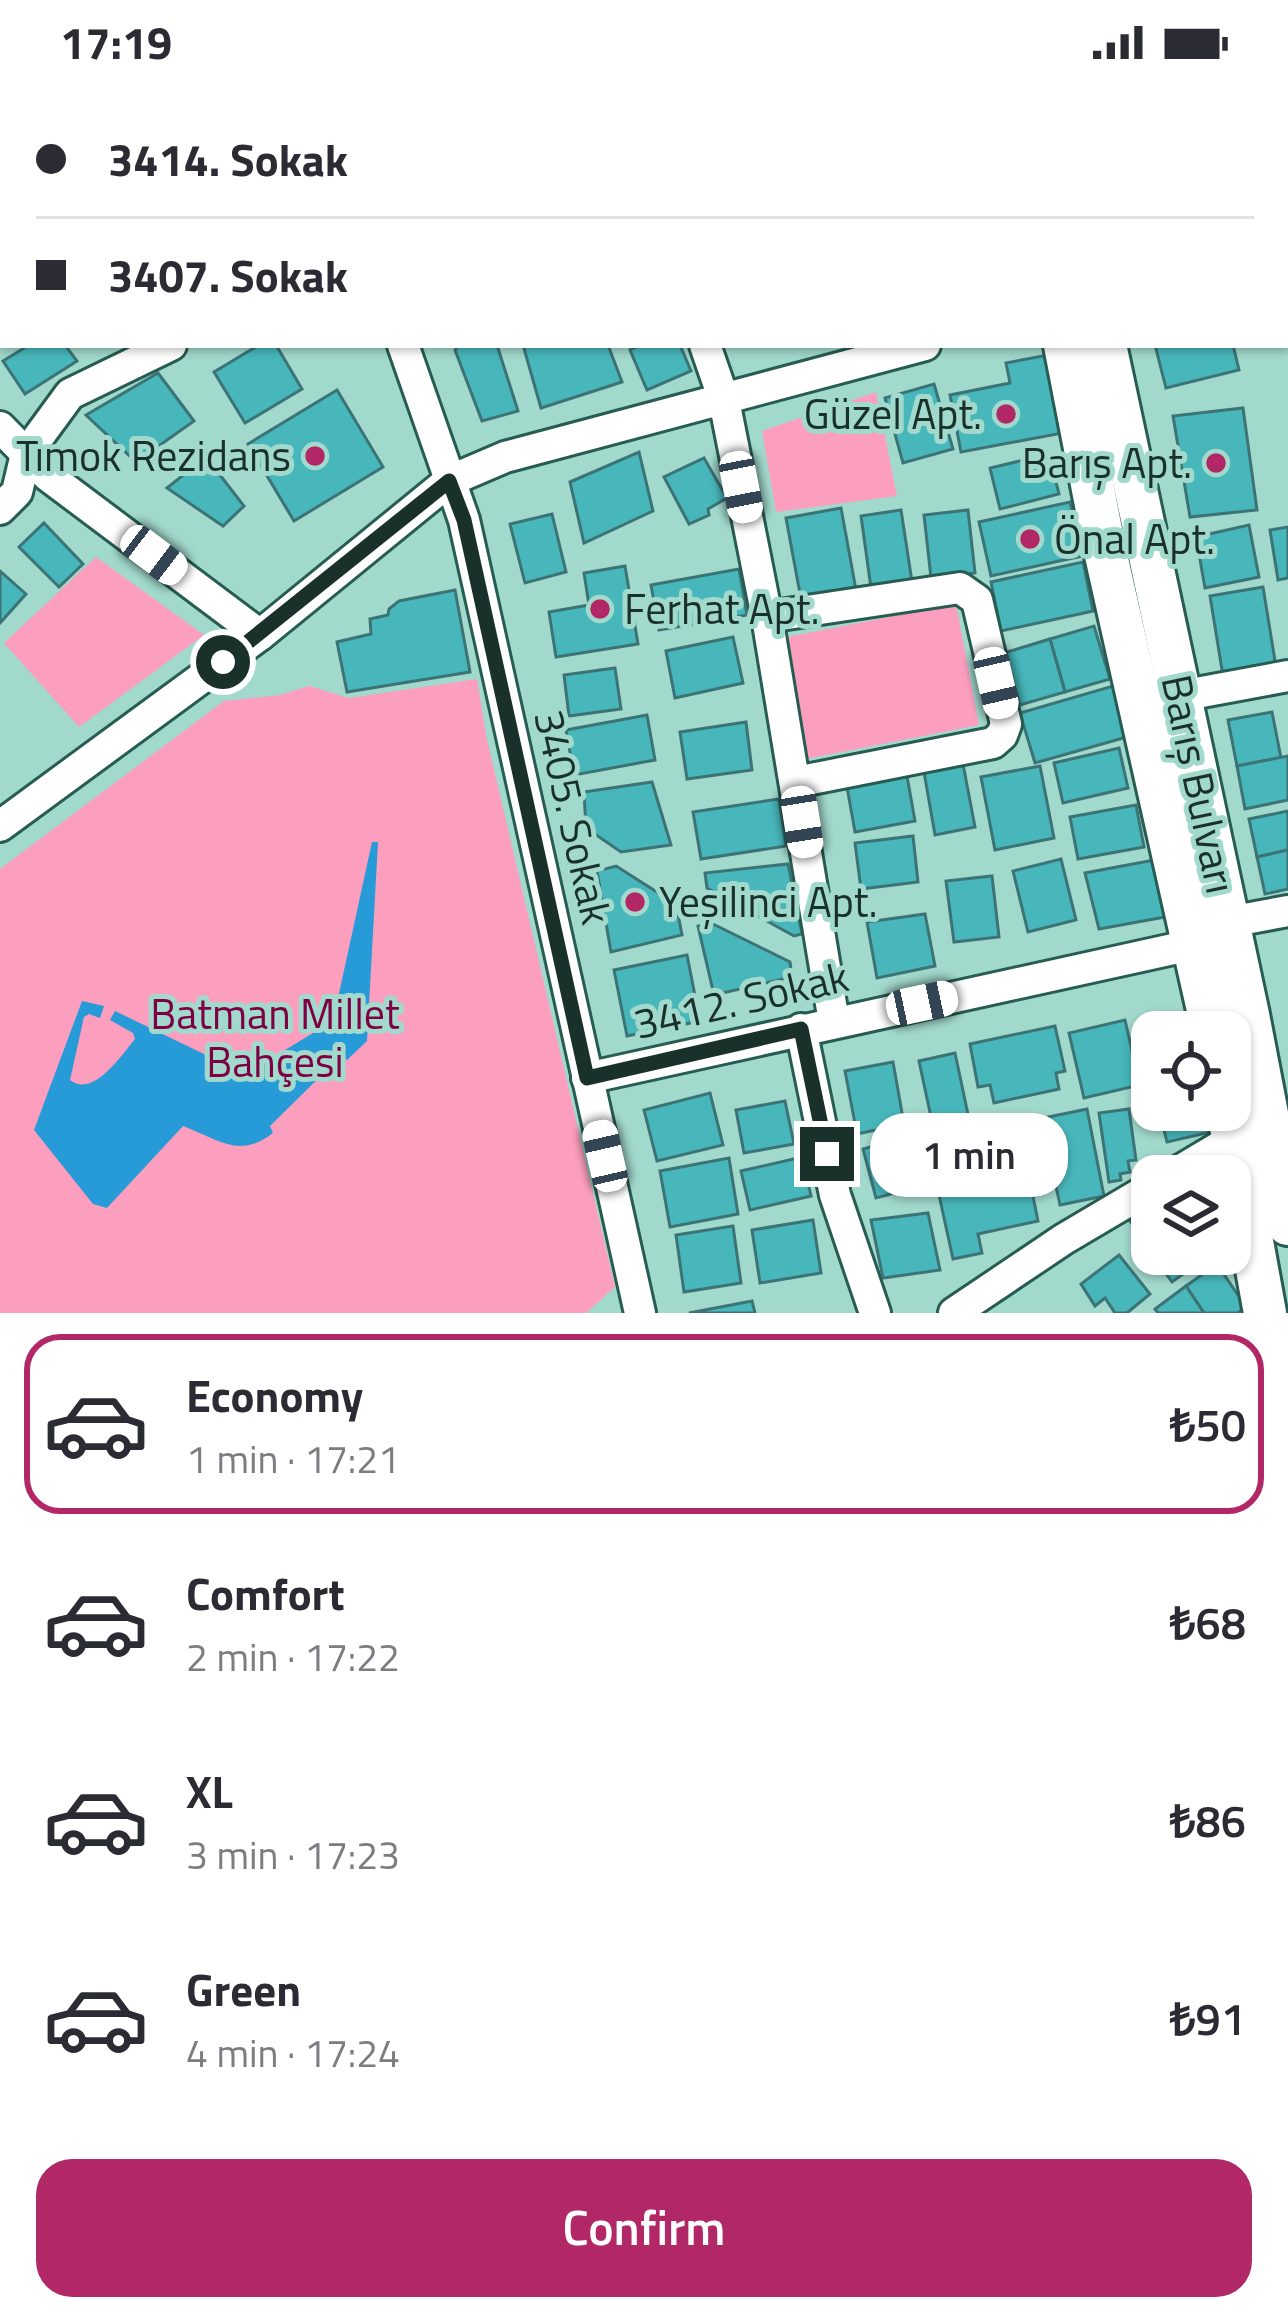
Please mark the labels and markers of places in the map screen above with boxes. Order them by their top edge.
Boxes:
place label: Güzel Apt. [804,381,982,445]
marker: Güzel Apt. [993,401,1019,427]
place label: Tımok Rezidans [16,423,291,487]
place label: Barış Apt. [1022,430,1192,494]
marker: Tımok Rezidans [302,443,328,469]
marker: Barış Apt. [1203,450,1229,476]
place label: Önal Apt. [1054,506,1215,570]
marker: Önal Apt. [1017,526,1043,552]
place label: Ferhat Apt. [624,576,820,640]
marker: Ferhat Apt. [587,596,613,622]
place label: Yeşilinci Apt. [659,869,878,933]
marker: Yeşilinci Apt. [622,889,648,915]

